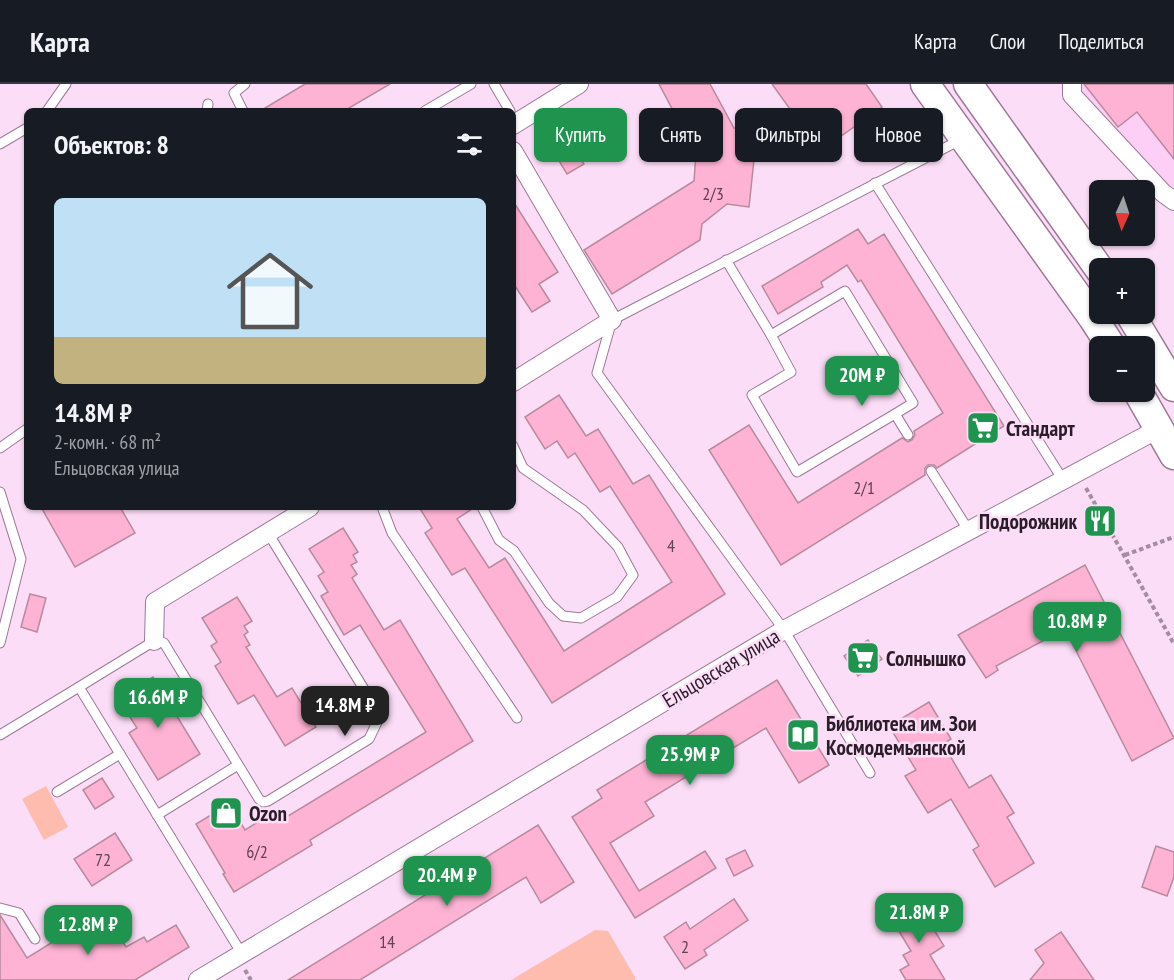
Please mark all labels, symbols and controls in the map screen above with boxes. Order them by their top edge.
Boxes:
text: Карта [30,23,90,60]
text: Карта [914,28,957,55]
text: Слои [990,28,1025,55]
text: Поделиться [1058,28,1144,55]
chip: Купить [534,108,627,162]
chip: Снять [639,108,723,162]
chip: Фильтры [735,108,842,162]
chip: Новое [854,108,943,162]
text: Объектов: 8 [54,128,169,161]
icon: filters [453,128,486,161]
north arrow [1089,180,1155,246]
map controls [1089,180,1155,402]
house number: 2/3 [702,182,724,205]
icon: home [216,237,324,345]
button: + [1089,258,1155,324]
button: − [1089,336,1155,402]
pin: 20M ₽ [820,356,904,407]
text: 20M ₽ [839,362,885,388]
text: 14.8M ₽ [54,396,132,429]
supermarket icon: Стандарт [965,410,1001,446]
place label: Стандарт [1006,415,1076,442]
text: 2-комн. · 68 m² [54,429,161,455]
text: Ельцовская улица [54,455,180,481]
house number: 2/1 [853,476,875,499]
restaurant icon: Подорожник [1082,503,1118,539]
place label: Подорожник [979,508,1077,535]
house number: 4 [667,534,675,557]
pin: 10.8M ₽ [1022,602,1132,653]
text: 10.8M ₽ [1047,608,1107,634]
street label: Ельцовская улица [658,622,784,714]
supermarket icon: Солнышко [845,640,881,676]
place label: Солнышко [886,645,966,672]
pin: 16.6M ₽ [103,678,213,729]
text: 16.6M ₽ [128,684,188,710]
pin: 14.8M ₽ [290,686,400,737]
text: 14.8M ₽ [315,692,375,718]
place label: Библиотека им. Зои Космодемьянской [826,710,977,761]
library icon: Библиотека им. Зои Космодемьянской [785,717,821,753]
pin: 25.9M ₽ [635,735,745,786]
text: 25.9M ₽ [660,741,720,767]
shop icon: Ozon [208,795,244,831]
place label: Ozon [249,800,287,827]
house number: 6/2 [246,840,268,863]
house number: 72 [95,848,111,871]
pin: 20.4M ₽ [392,856,502,907]
text: 20.4M ₽ [417,862,477,888]
pin: 21.8M ₽ [864,893,974,944]
text: 21.8M ₽ [889,899,949,925]
pin: 12.8M ₽ [33,905,143,956]
text: 12.8M ₽ [58,911,118,937]
house number: 14 [379,930,395,953]
house number: 2 [681,935,689,958]

